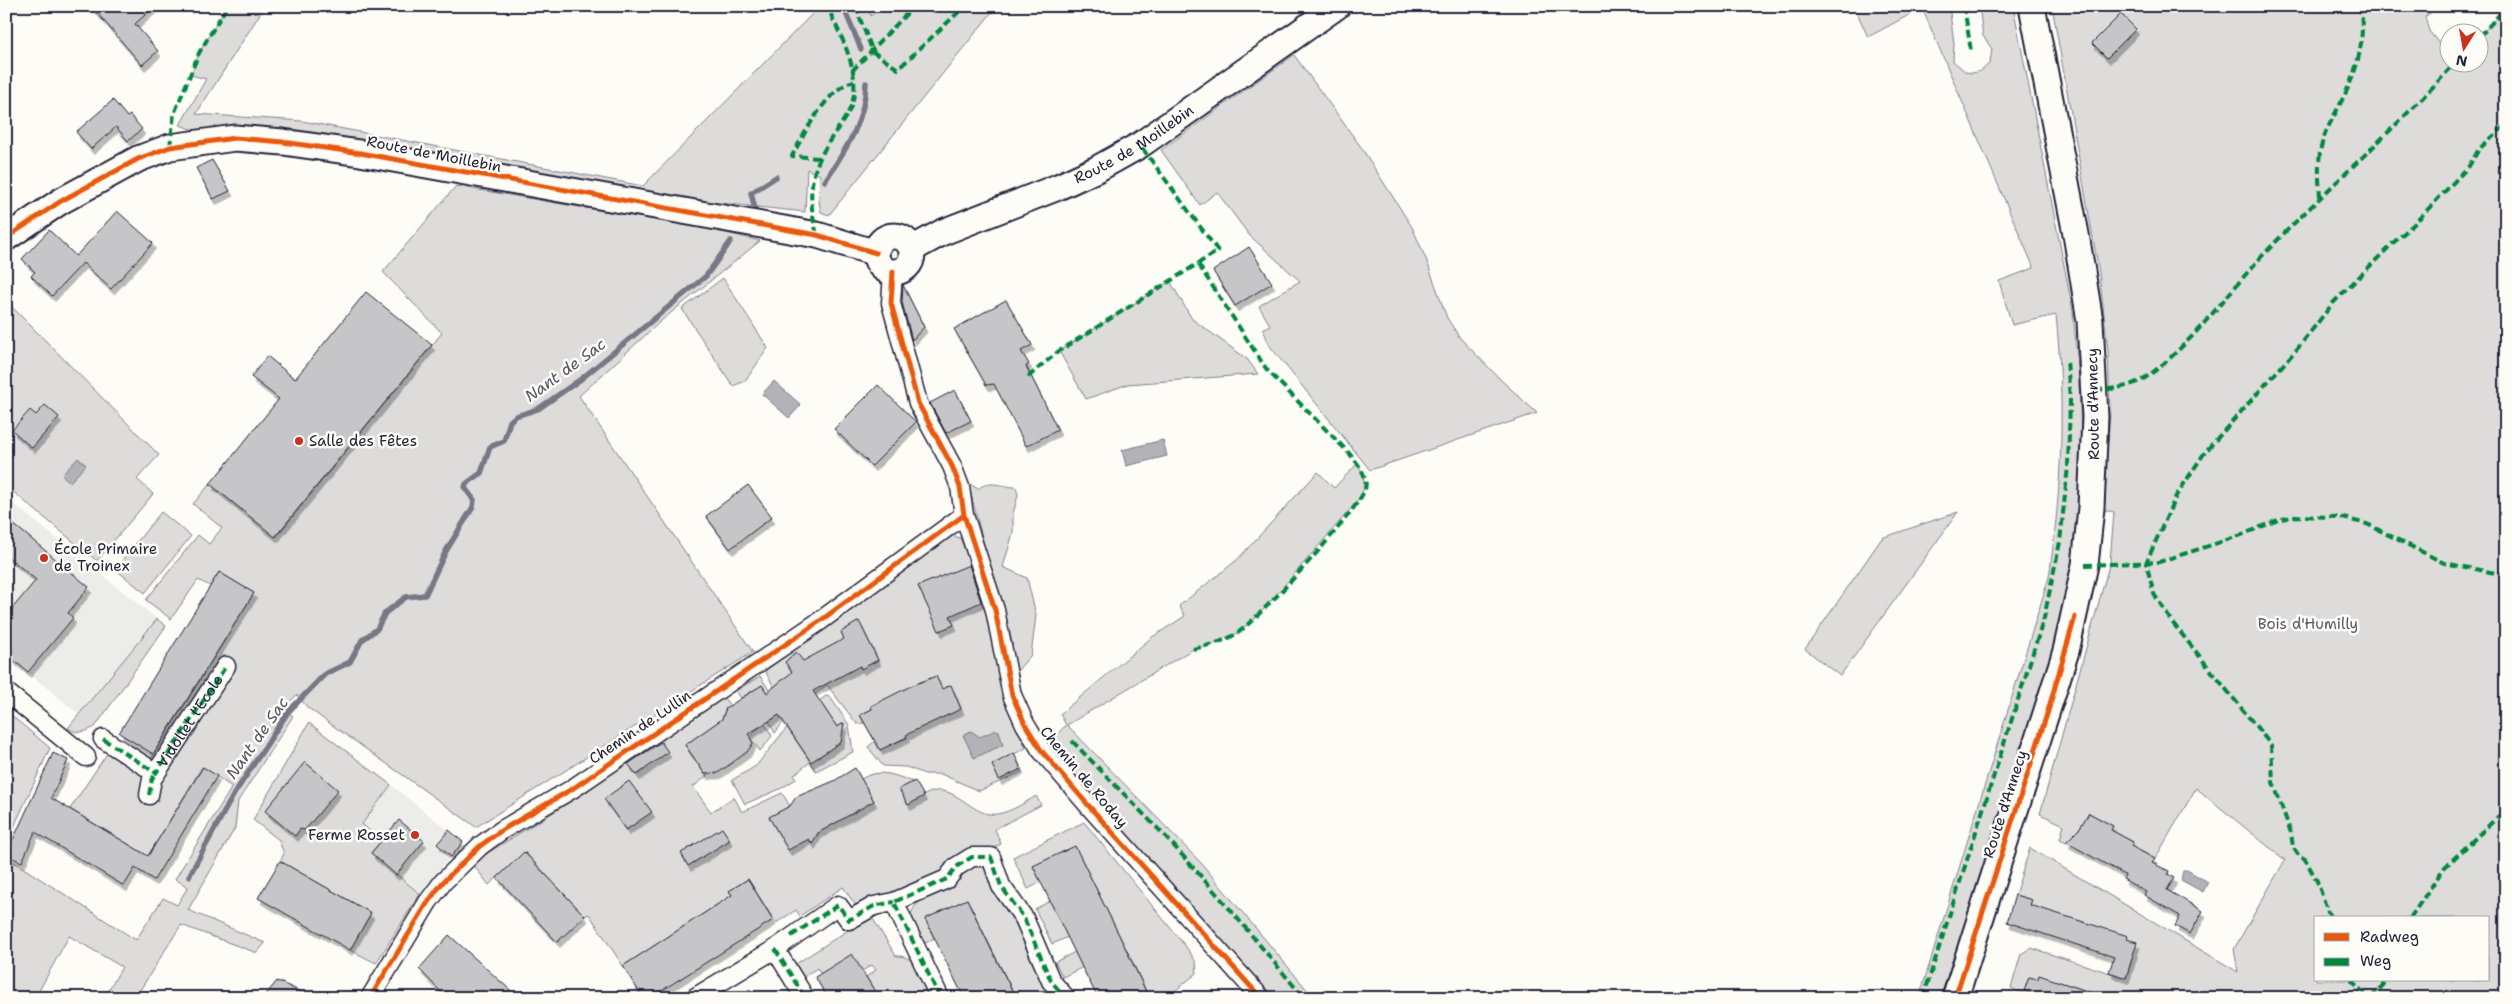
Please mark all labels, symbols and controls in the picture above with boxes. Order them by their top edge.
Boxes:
north arrow [2440,22,2490,72]
text: N [2454,51,2469,71]
street label: Route de Moillebin [1071,100,1198,188]
street label: Route de Moillebin [365,131,503,177]
water label: Nant de Sac [520,334,610,406]
street label: Route d'Annecy [2082,348,2104,460]
place label: Salle des Fêtes [309,431,417,451]
marker: Salle des Fêtes [293,435,305,447]
place label: École Primaire de Troinex [54,538,157,576]
marker: École Primaire de Troinex [38,552,50,564]
park label: Bois d'Humilly [2258,614,2358,634]
street label: Vidollet l'Ecole [152,671,228,771]
street label: Chemin de Lullin [585,685,695,769]
water label: Nant de Sac [221,693,293,783]
street label: Chemin de Roday [1036,722,1132,832]
street label: Route d'Annecy [1978,748,2032,860]
place label: Ferme Rosset [308,825,405,845]
marker: Ferme Rosset [409,829,421,841]
legend [2314,916,2490,982]
text: Radweg [2360,927,2419,947]
text: Weg [2360,951,2391,971]

